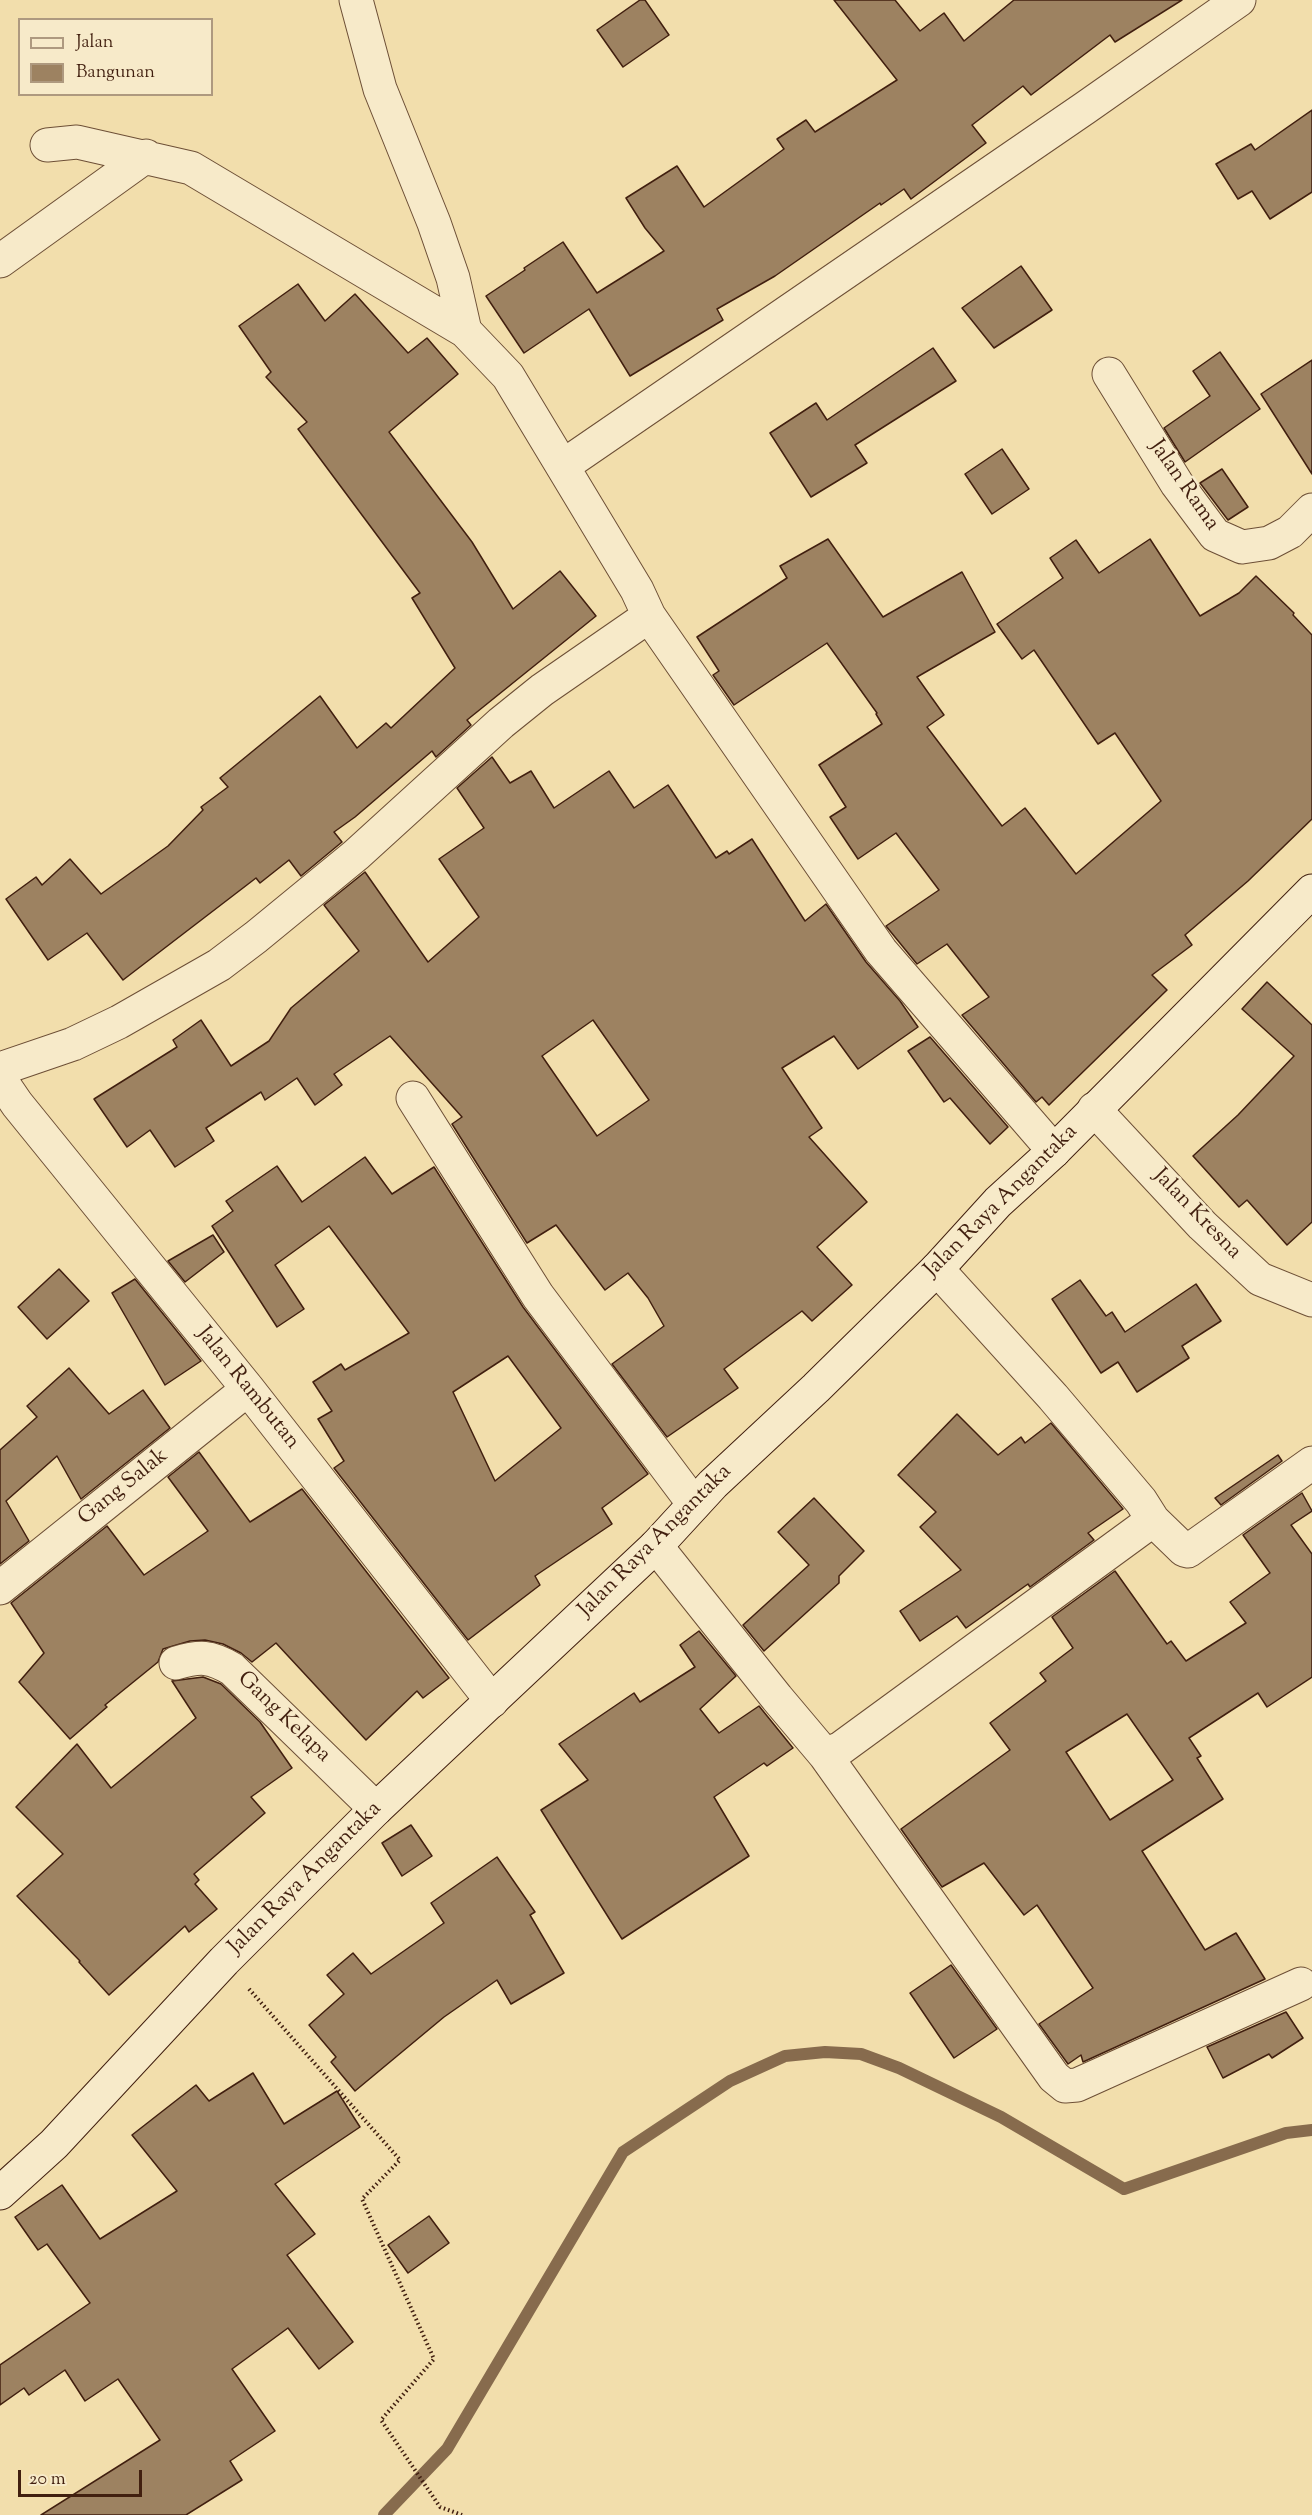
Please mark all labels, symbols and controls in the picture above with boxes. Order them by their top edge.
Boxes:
legend [18,18,213,96]
text: Jalan [76,30,113,56]
text: Bangunan [76,60,155,86]
street label: Jalan Rama [1142,436,1224,536]
street label: Jalan Raya Angantaka [920,1120,1084,1284]
street label: Jalan Kresna [1146,1164,1246,1266]
street label: Jalan Rambutan [190,1322,304,1456]
street label: Gang Salak [74,1444,174,1532]
street label: Jalan Raya Angantaka [574,1460,738,1624]
street label: Gang Kelapa [231,1667,335,1769]
street label: Jalan Raya Angantaka [224,1797,388,1961]
scale bar [21,2458,146,2496]
text: 20 m [29,2467,66,2493]

